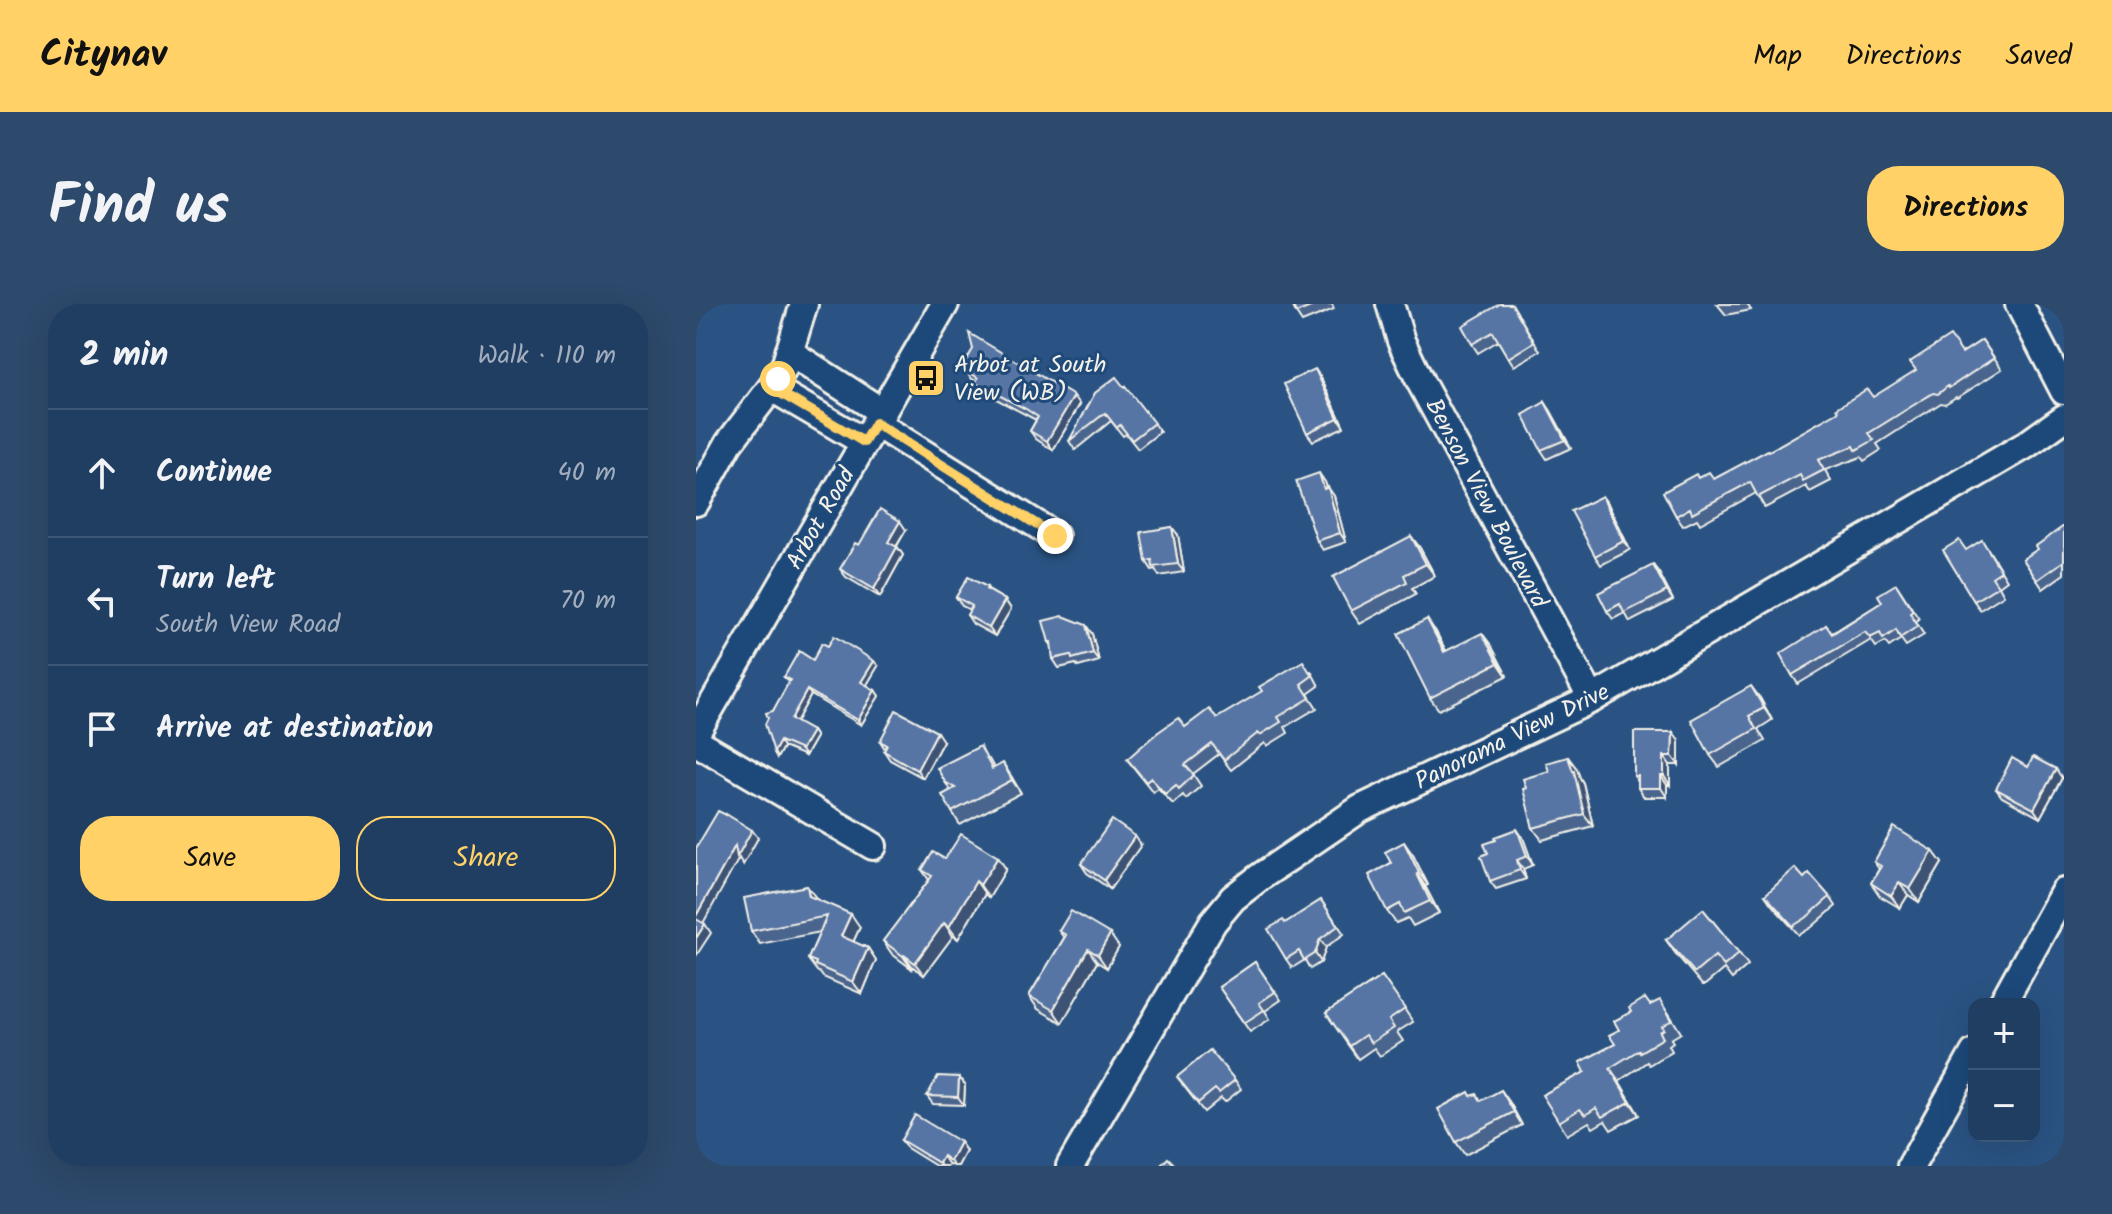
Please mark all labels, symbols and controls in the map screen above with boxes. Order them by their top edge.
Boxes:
text: Citynav [40,26,167,86]
text: Map [1753,34,1802,79]
text: Directions [1846,34,1962,79]
text: Saved [2006,34,2072,79]
text: Find us [48,163,229,253]
button: Directions [1867,166,2064,251]
text: 2 min [80,329,168,383]
text: Walk · 110 m [477,335,616,377]
place label: Arbot at South View (WB) [954,346,1106,413]
bus stop icon: Arbot at South View (WB) [905,357,947,399]
route start [760,361,796,397]
street label: Benson View Boulevard [1414,392,1558,617]
text: Continue [156,449,272,497]
icon: ahead [80,451,124,495]
text: 40 m [558,452,616,494]
street label: Arbot Road [776,459,867,577]
route end [1037,518,1073,554]
text: Turn left [156,556,275,604]
icon: left [80,579,124,623]
text: 70 m [560,580,616,622]
text: South View Road [156,604,340,646]
street label: Panorama View Drive [1409,673,1617,801]
text: Arrive at destination [156,705,433,753]
icon: arrive [80,707,124,751]
button: Save [80,816,340,901]
button: Share [356,816,616,901]
map controls [1968,998,2040,1142]
button: + [1968,998,2040,1070]
button: − [1968,1070,2040,1142]

